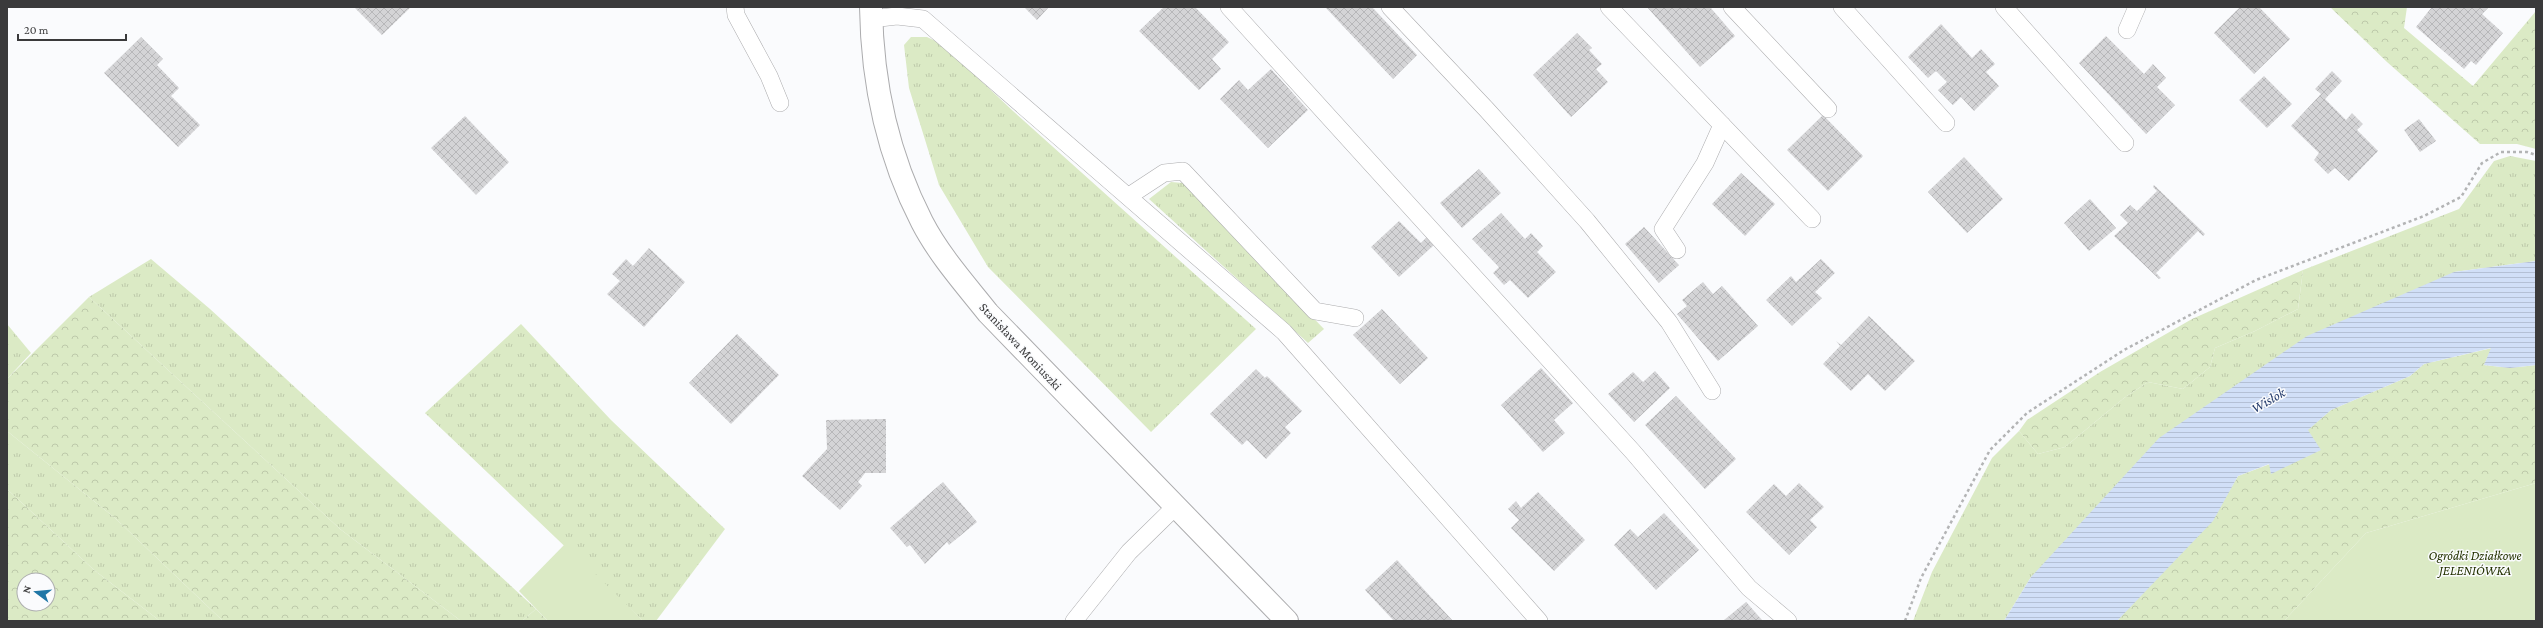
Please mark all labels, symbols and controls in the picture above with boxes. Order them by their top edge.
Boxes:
scale bar [18,16,126,42]
text: 20 m [24,23,49,37]
street label: Stanisława Moniuszki [976,300,1065,394]
water label: Wisłok [2248,384,2288,416]
park label: Ogródki Działkowe JELENIÓWKA [2429,548,2522,578]
north arrow [16,572,56,612]
text: N [20,584,33,595]

